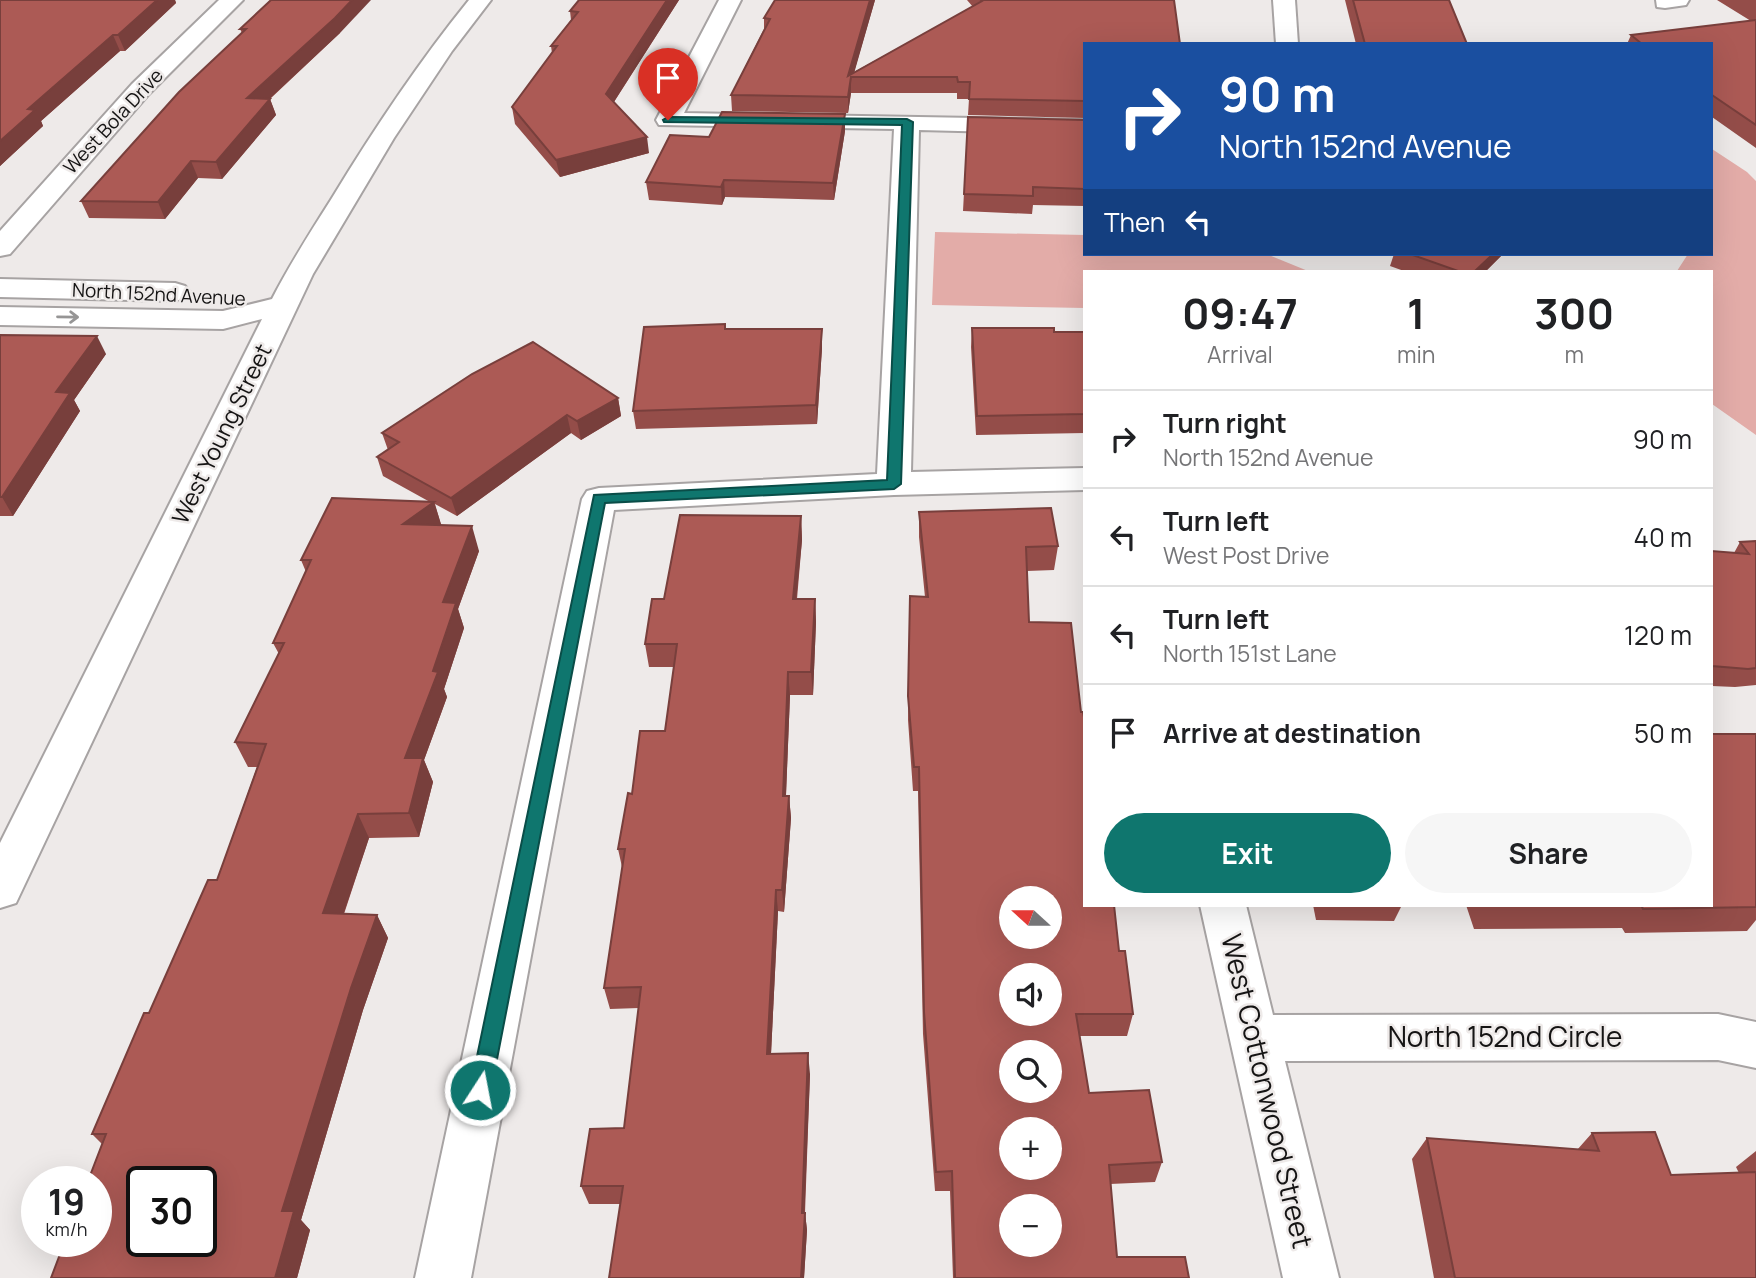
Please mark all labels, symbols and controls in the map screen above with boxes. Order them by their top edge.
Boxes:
pin [638,48,698,120]
icon: arrive [649,59,687,97]
text: 90 m [1219,60,1336,127]
street label: West Bola Drive [57,63,169,179]
icon: right [1104,70,1195,161]
text: North 152nd Avenue [1219,124,1512,168]
icon: left [1179,203,1217,241]
text: Then [1104,204,1165,240]
street label: North 152nd Avenue [72,276,246,312]
text: 09:47 [1182,284,1298,342]
text: 1 [1407,284,1425,342]
text: 300 [1534,284,1614,342]
one-way arrow [56,310,79,324]
street label: West Young Street [164,338,279,529]
text: Arrival [1207,338,1273,370]
text: min [1397,338,1435,370]
text: m [1564,338,1584,370]
text: Turn right [1163,405,1287,441]
icon: right [1104,420,1142,458]
text: 90 m [1633,421,1692,457]
text: North 152nd Avenue [1163,441,1373,473]
text: Turn left [1163,503,1270,539]
icon: left [1104,518,1142,556]
text: 40 m [1634,519,1692,555]
text: West Post Drive [1163,539,1329,571]
text: Turn left [1163,601,1270,637]
icon: left [1104,616,1142,654]
text: 120 m [1624,617,1692,653]
text: North 151st Lane [1163,637,1337,669]
icon: arrive [1104,714,1142,752]
text: Arrive at destination [1163,715,1421,751]
text: 50 m [1634,715,1692,751]
button: Exit [1104,813,1391,893]
button: Share [1405,813,1692,893]
north arrow [999,886,1062,948]
map controls [999,886,1062,1257]
street label: West Cottonwood Street [1213,930,1323,1252]
button: sound [999,963,1062,1026]
street label: North 152nd Circle [1388,1017,1622,1055]
button: search [999,1040,1062,1103]
position arrow [443,1053,517,1127]
button: + [999,1117,1062,1180]
speed limit sign: 30 [126,1166,217,1257]
text: 19 [48,1178,85,1226]
button: − [999,1194,1062,1257]
text: km/h [46,1217,87,1241]

